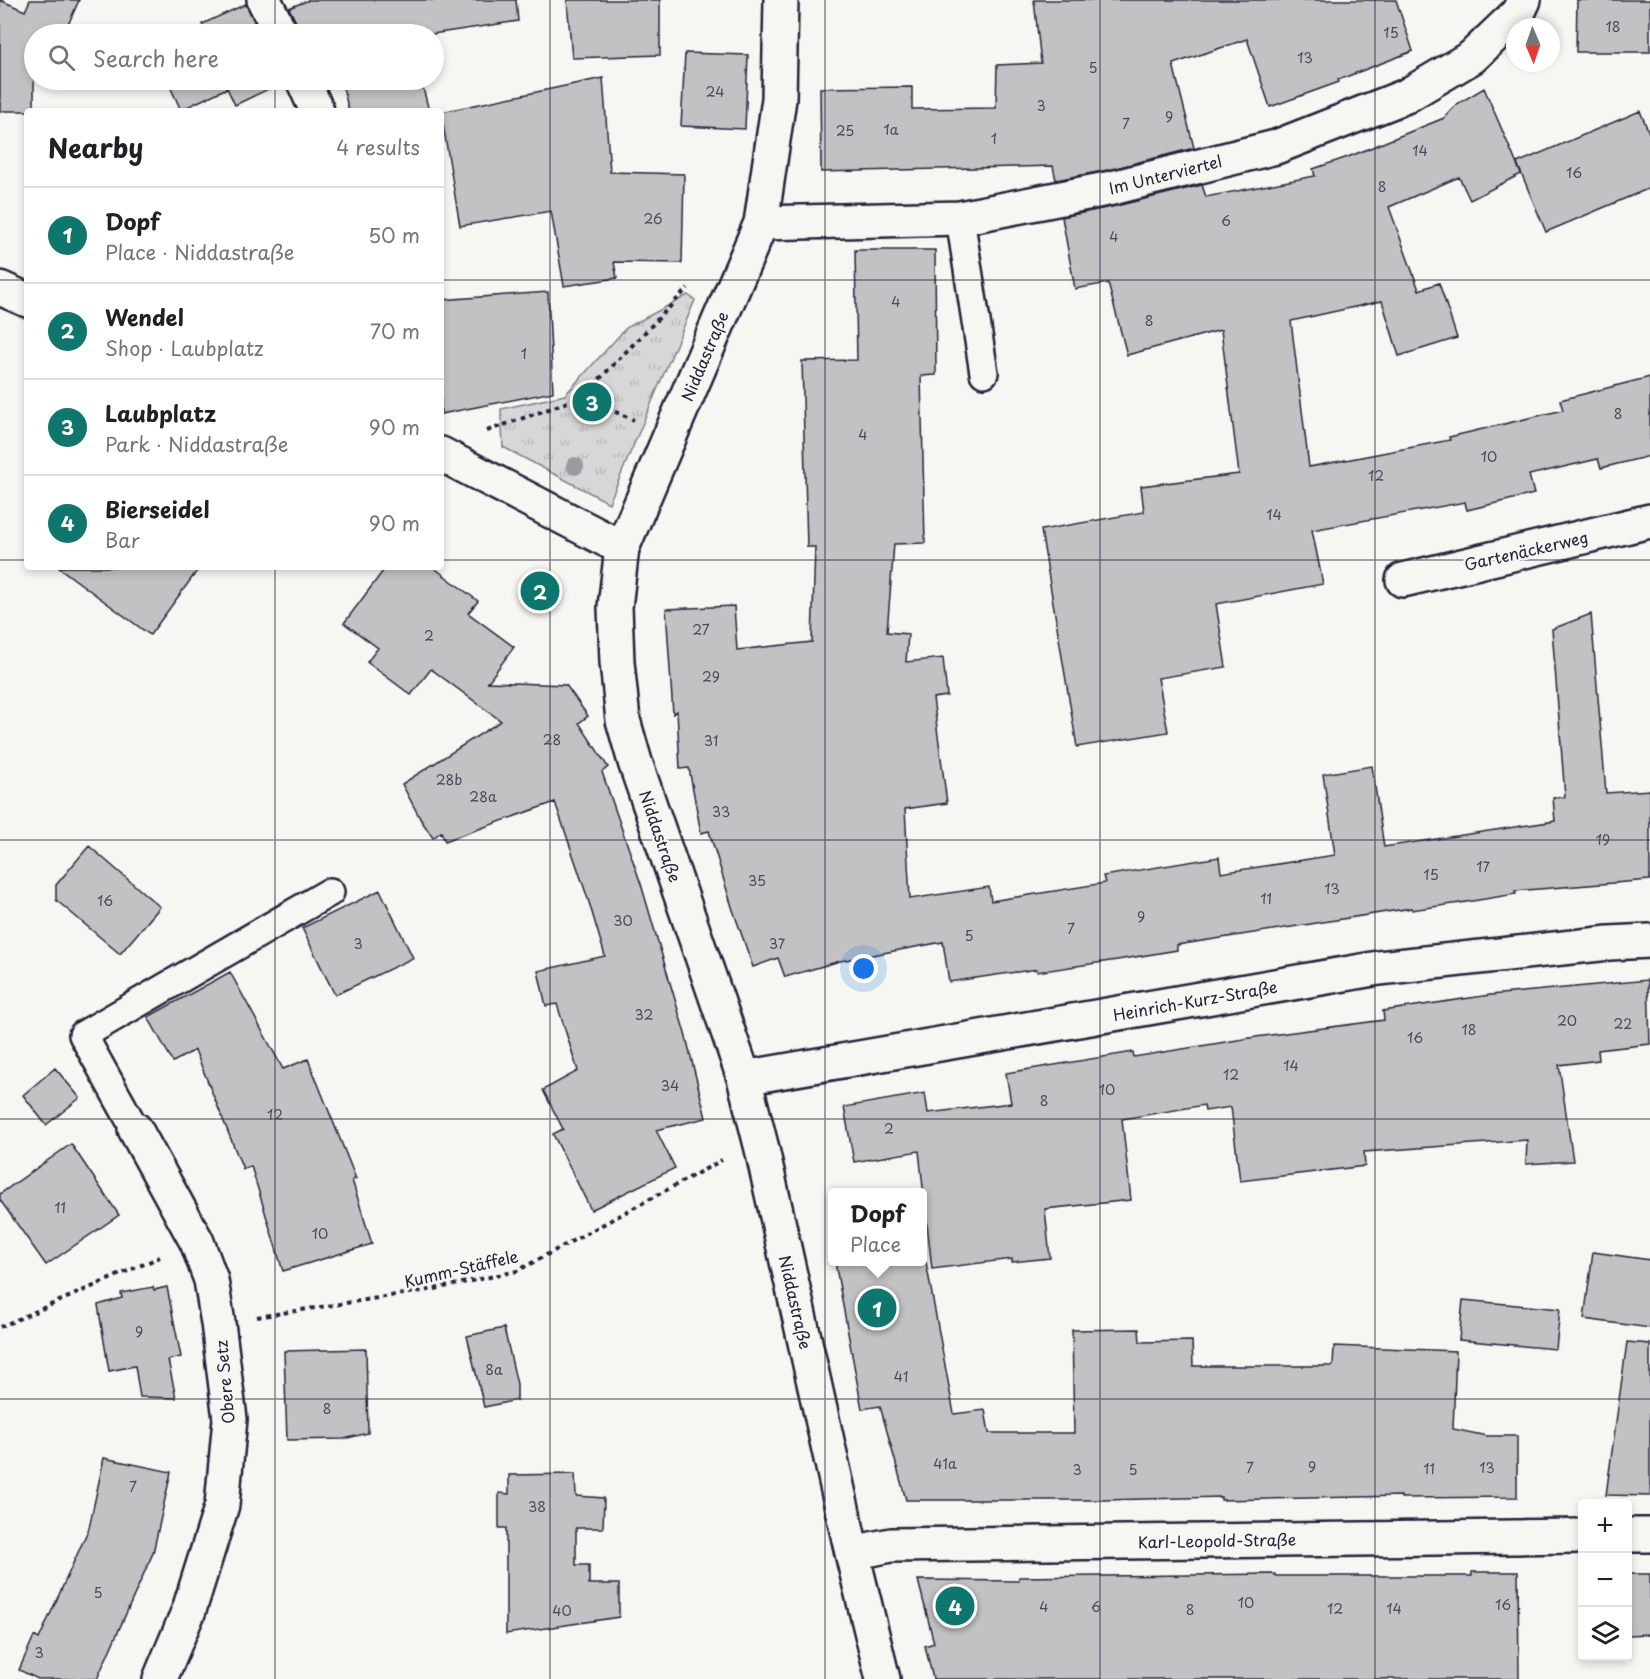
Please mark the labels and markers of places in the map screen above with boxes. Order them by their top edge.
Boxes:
pin: 3 [572,380,612,424]
pin: 2 [520,568,560,614]
pin: 1 [858,1286,896,1330]
pin: 4 [936,1584,974,1628]

